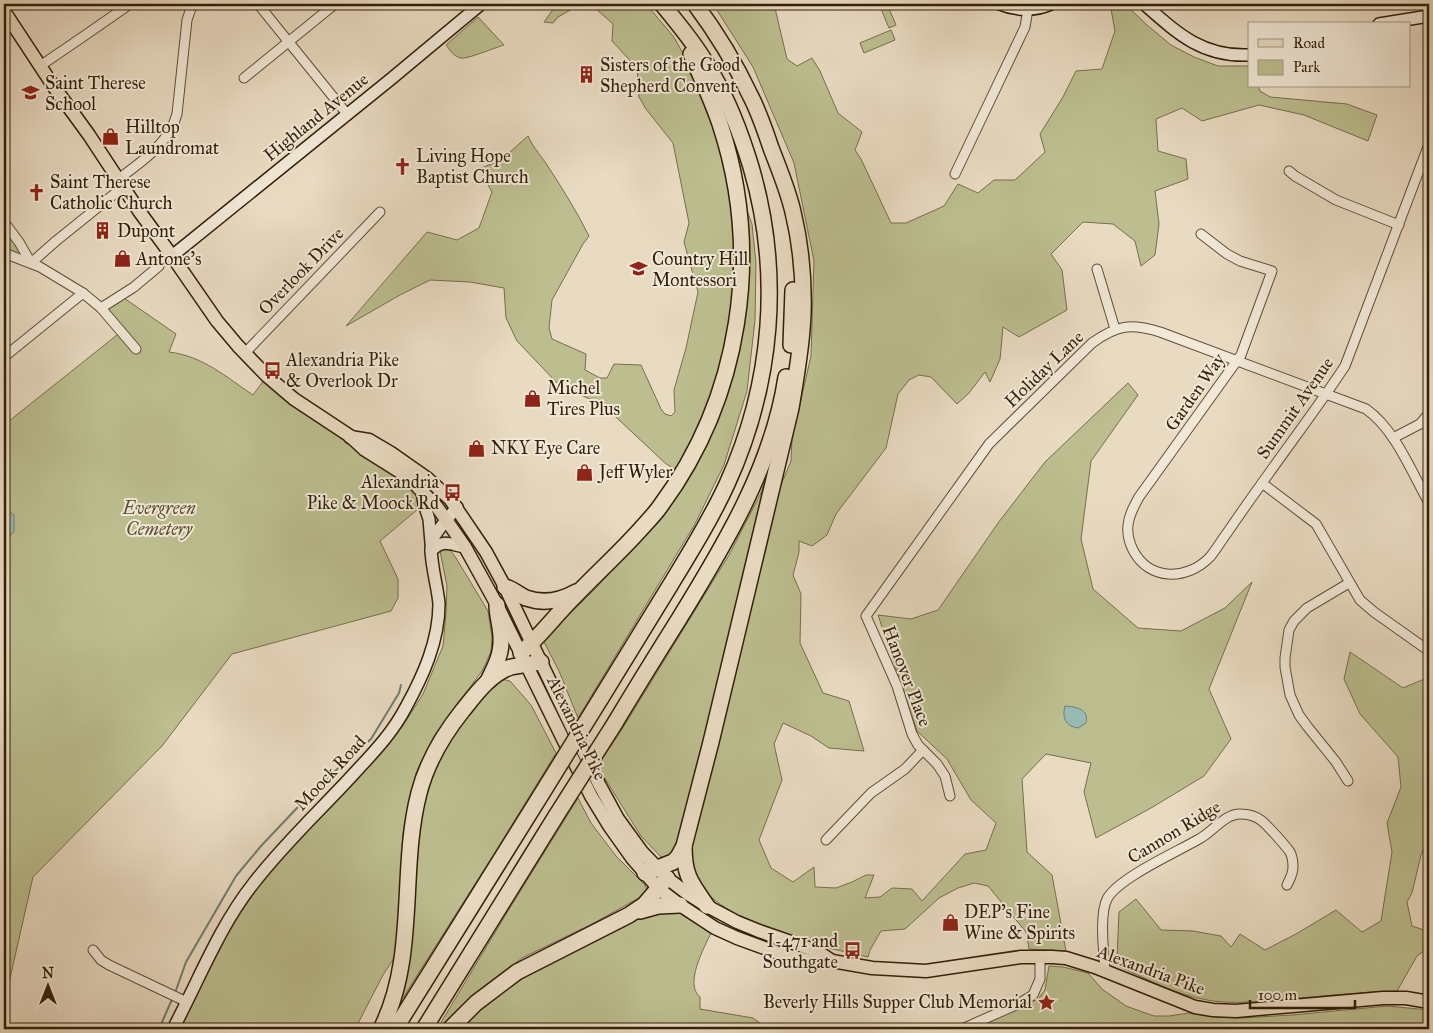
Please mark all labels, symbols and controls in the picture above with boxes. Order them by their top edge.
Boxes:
legend [1248,22,1410,88]
text: Road [1293,34,1325,52]
place label: Sisters of the Good Shepherd Convent [600,54,740,97]
text: Park [1293,58,1320,76]
building icon: Sisters of the Good Shepherd Convent [576,65,596,85]
street label: Highland Avenue [259,68,373,167]
place label: Saint Therese School [45,72,146,115]
school or university icon: Saint Therese School [21,83,41,103]
place label: Hilltop Laundromat [125,116,220,159]
shop icon: Hilltop Laundromat [101,127,121,147]
place label: Living Hope Baptist Church [416,145,529,188]
church icon: Living Hope Baptist Church [392,156,412,176]
place label: Saint Therese Catholic Church [50,171,173,214]
church icon: Saint Therese Catholic Church [26,182,46,202]
place label: Dupont [117,220,176,242]
building icon: Dupont [93,221,113,241]
street label: Overlook Drive [254,223,348,319]
place label: Antone's [135,248,202,270]
place label: Country Hill Montessori [652,248,749,291]
shop icon: Antone's [112,249,132,269]
school or university icon: Country Hill Montessori [628,259,648,279]
street label: Holiday Lane [1000,326,1088,412]
place label: Alexandria Pike & Overlook Dr [285,349,399,392]
street label: Garden Way [1160,349,1230,435]
street label: Summit Avenue [1252,353,1338,463]
bus stop icon: Alexandria Pike & Overlook Dr [262,360,282,380]
place label: Michel Tires Plus [547,377,620,420]
shop icon: Michel Tires Plus [523,388,543,408]
place label: NKY Eye Care [491,437,600,459]
shop icon: NKY Eye Care [467,438,487,458]
place label: Jeff Wyler [597,461,673,484]
shop icon: Jeff Wyler [575,462,595,482]
place label: Alexandria Pike & Moock Rd [307,471,439,514]
bus stop icon: Alexandria Pike & Moock Rd [443,482,463,502]
park label: Evergreen Cemetery [121,497,196,540]
street label: Hanover Place [878,622,936,730]
street label: Alexandria Pike [542,672,612,784]
street label: Moock Road [290,731,370,815]
street label: Cannon Ridge [1123,796,1225,869]
place label: DEP's Fine Wine & Spirits [964,901,1075,944]
shop icon: DEP's Fine Wine & Spirits [940,912,960,932]
place label: I-471 and Southgate [763,930,838,974]
street label: Alexandria Pike [1093,940,1208,1000]
bus stop icon: I-471 and Southgate [842,941,862,961]
north arrow [22,960,72,1010]
text: N [42,965,54,982]
scale bar [1250,978,1356,1010]
text: 100 m [1258,986,1298,1004]
place label: Beverly Hills Supper Club Memorial [763,991,1032,1013]
place icon: Beverly Hills Supper Club Memorial [1036,992,1056,1012]

